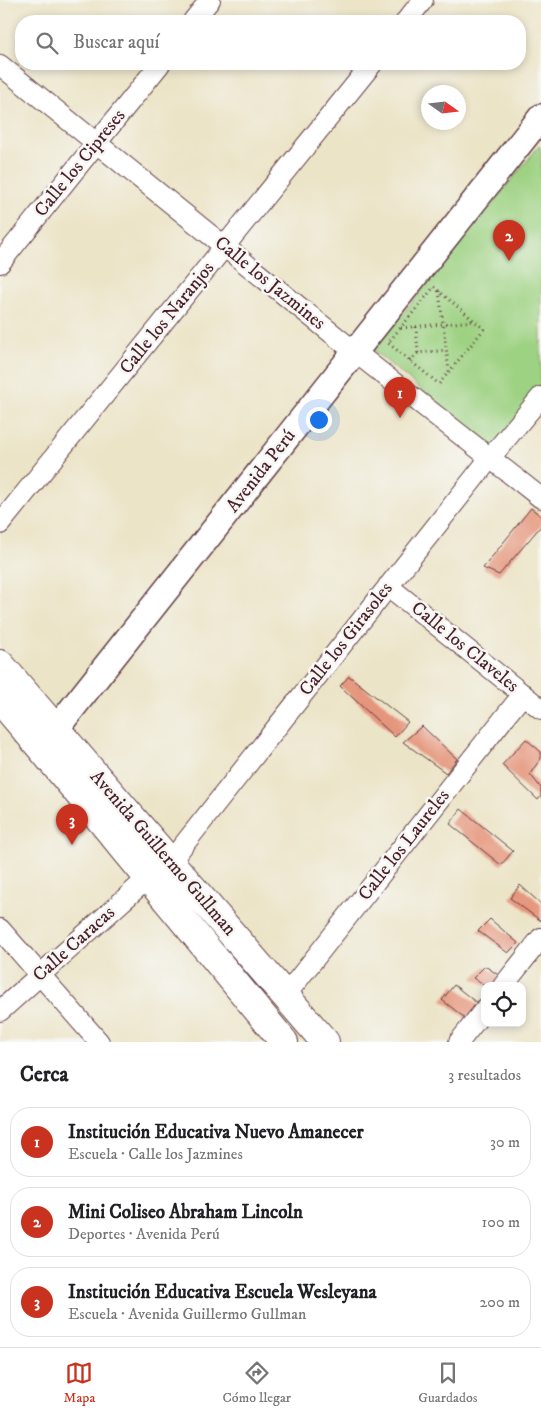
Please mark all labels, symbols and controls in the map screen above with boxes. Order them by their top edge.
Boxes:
search box [15,15,526,70]
icon: search [33,29,61,57]
text: Buscar aquí [73,31,159,54]
north arrow [421,85,466,130]
street label: Calle los Cipreses [30,105,130,221]
pin: 2 [493,220,525,261]
street label: Calle los Jazmines [210,231,330,335]
street label: Calle los Naranjos [115,257,219,379]
pin: 1 [384,377,416,418]
your location [306,407,332,433]
street label: Avenida Perú [221,425,301,517]
street label: Calle los Girasoles [294,578,398,700]
street label: Calle los Claveles [407,597,523,697]
street label: Avenida Guillermo Gullman [85,766,241,940]
street label: Calle los Laureles [353,785,455,905]
pin: 3 [56,804,88,845]
street label: Calle Caracas [28,901,120,987]
map controls [481,982,526,1027]
button: locate [481,982,526,1027]
text: Cerca [20,1062,68,1088]
text: 3 resultados [448,1065,521,1085]
text: Institución Educativa Nuevo Amanecer [68,1121,364,1144]
text: 1 [34,1132,40,1152]
text: 30 m [490,1132,520,1152]
text: Escuela · Calle los Jazmines [68,1144,243,1164]
text: Mini Coliseo Abraham Lincoln [68,1201,303,1224]
text: 2 [33,1212,41,1232]
text: 100 m [482,1212,520,1232]
text: Deportes · Avenida Perú [68,1224,220,1244]
text: Institución Educativa Escuela Wesleyana [68,1281,377,1304]
text: 3 [34,1292,40,1312]
text: 200 m [479,1292,520,1312]
text: Escuela · Avenida Guillermo Gullman [68,1304,306,1324]
tab: Mapa [64,1359,95,1407]
tab: Cómo llegar [223,1359,291,1407]
tab: Guardados [418,1359,477,1407]

